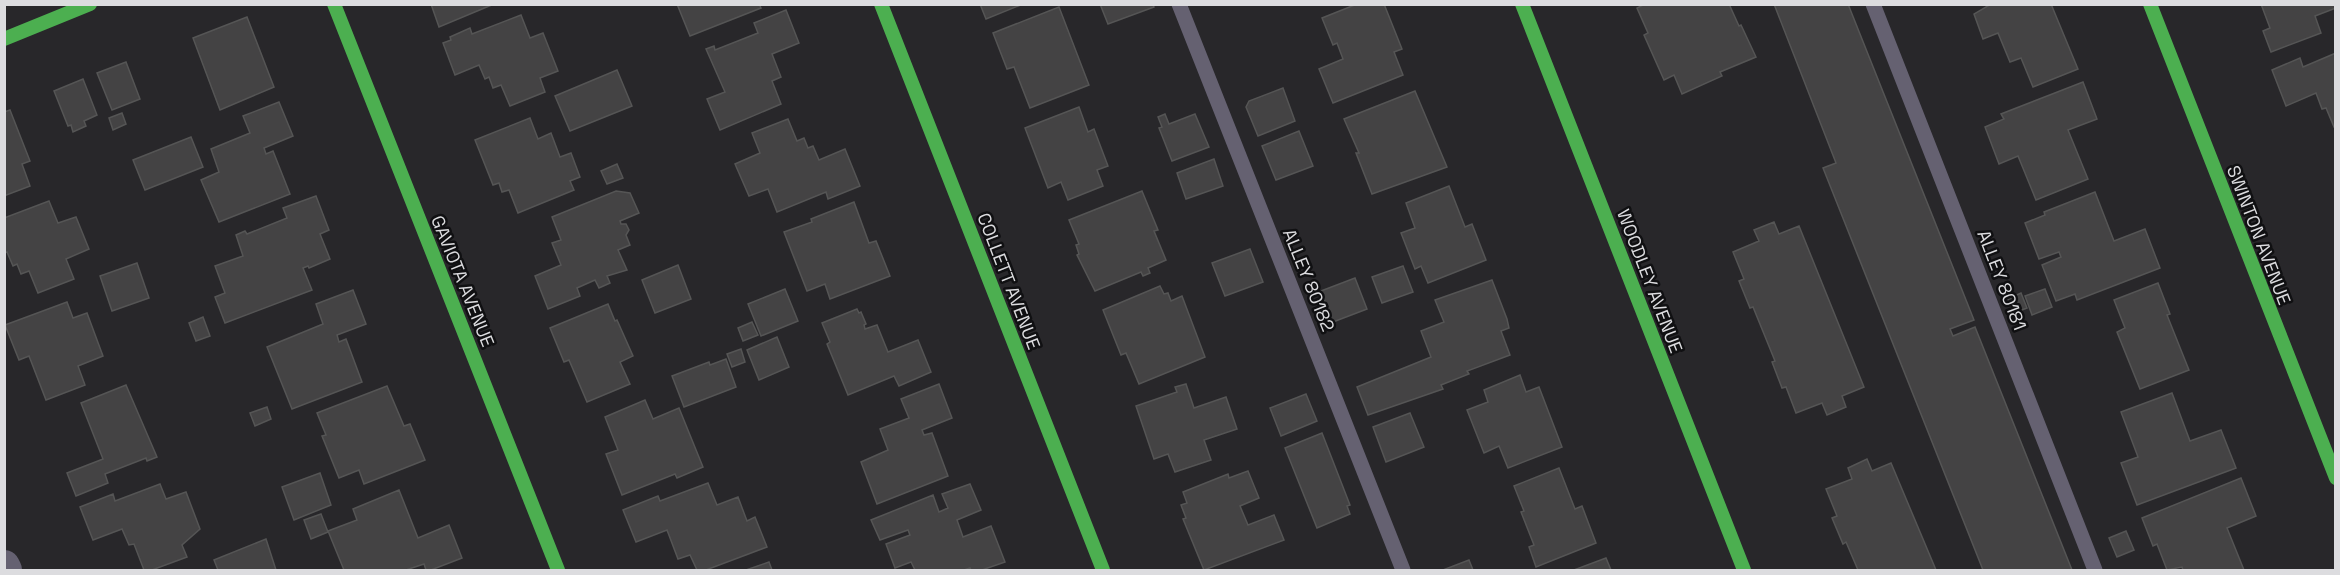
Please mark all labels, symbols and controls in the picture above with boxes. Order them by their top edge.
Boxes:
street label: SWINTON AVENUE [2222,162,2296,308]
street label: WOODLEY AVENUE [1612,206,1688,356]
street label: COLLETT AVENUE [972,210,1046,352]
street label: GAVIOTA AVENUE [426,212,500,350]
street label: ALLEY 80182 [1278,225,1340,335]
street label: ALLEY 80181 [1972,227,2032,333]

